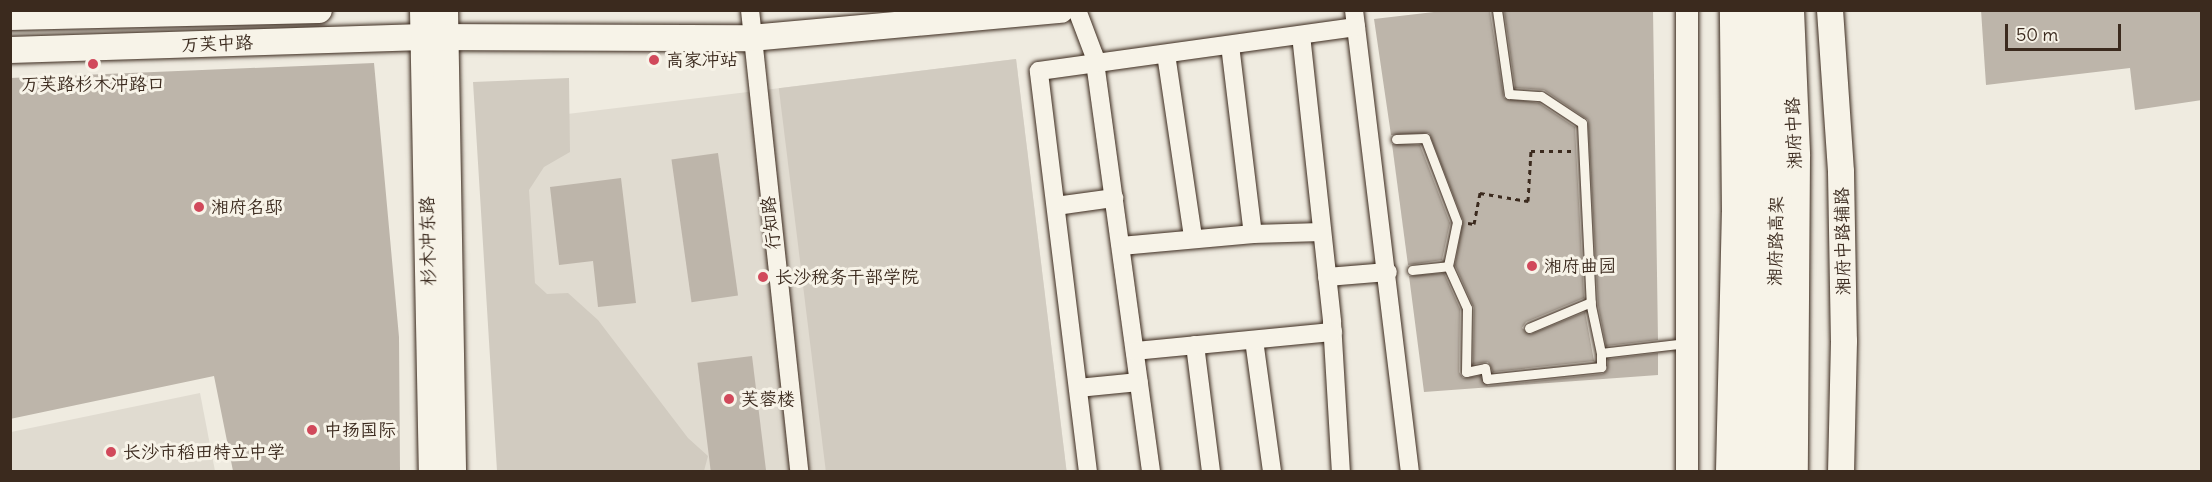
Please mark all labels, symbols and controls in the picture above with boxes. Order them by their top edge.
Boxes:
scale bar [2008,12,2124,50]
text: 50 m [2016,23,2058,46]
street label: 万芙中路 [181,32,253,56]
place label: 高家冲站 [666,49,738,71]
marker: 高家冲站 [647,53,661,67]
marker: 万芙路杉木冲路口 [86,57,100,71]
place label: 万芙路杉木冲路口 [21,73,165,95]
street label: 湘府中路 [1782,97,1806,169]
street label: 湘府中路辅路 [1831,187,1855,295]
street label: 行知路 [757,195,785,251]
place label: 湘府名邸 [211,196,283,218]
street label: 杉木冲东路 [416,196,440,286]
street label: 湘府路高架 [1764,196,1788,286]
marker: 湘府名邸 [192,200,206,214]
place label: 湘府曲园 [1544,255,1616,277]
marker: 湘府曲园 [1525,259,1539,273]
place label: 长沙税务干部学院 [775,266,919,288]
marker: 长沙税务干部学院 [756,270,770,284]
place label: 芙蓉楼 [741,388,795,410]
marker: 芙蓉楼 [722,392,736,406]
place label: 中扬国际 [324,419,396,441]
marker: 中扬国际 [305,423,319,437]
place label: 长沙市稻田特立中学 [123,441,285,463]
marker: 长沙市稻田特立中学 [104,445,118,459]

